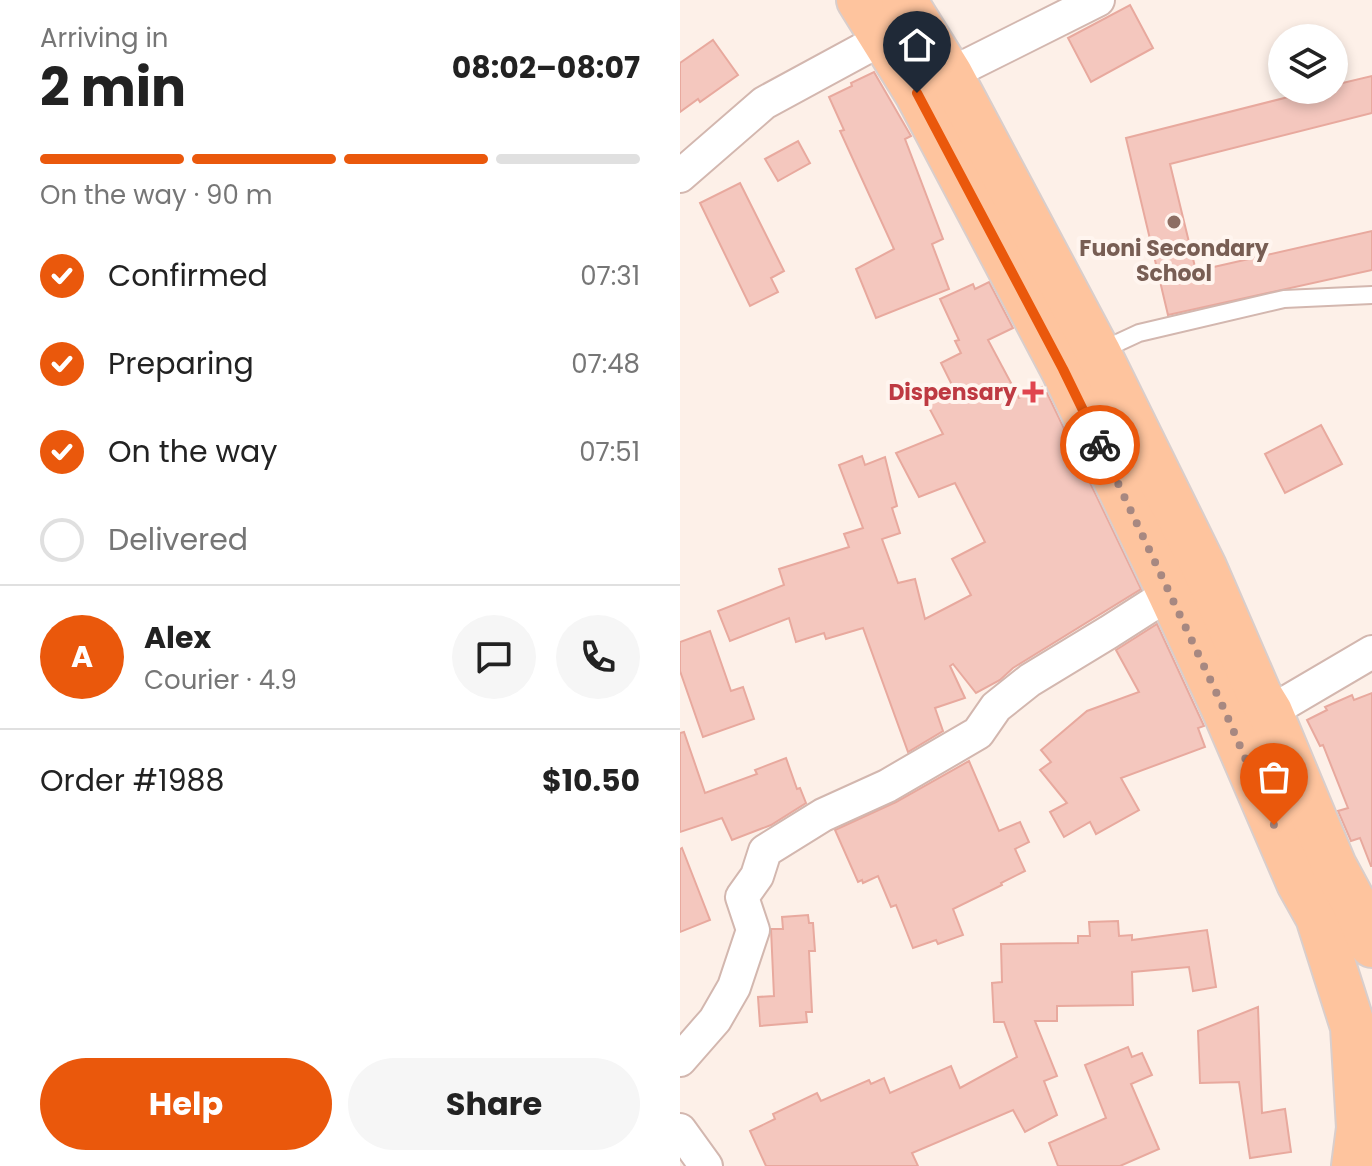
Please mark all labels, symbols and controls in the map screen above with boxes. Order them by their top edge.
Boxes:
pin [883,11,951,93]
text: Arriving in [40,20,169,56]
icon: home [895,23,939,67]
map controls [1268,24,1348,104]
button: layers [1268,24,1348,104]
text: 08:02–08:07 [452,46,640,89]
text: 2 min [40,51,186,124]
text: On the way · 90 m [40,177,273,213]
marker: Fuoni Secondary School [1165,213,1183,231]
place label: Fuoni Secondary School [1079,233,1269,289]
icon: check [40,254,84,298]
text: Confirmed [108,254,268,297]
text: 07:31 [580,258,640,294]
icon: check [40,342,84,386]
text: Preparing [108,342,254,385]
text: 07:48 [571,346,640,382]
place label: Dispensary [888,377,1017,408]
marker: Dispensary [1024,383,1042,401]
courier [1060,405,1140,485]
icon: bike [1078,423,1122,467]
icon: check [40,430,84,474]
text: On the way [108,430,277,473]
text: 07:51 [579,434,640,470]
text: Delivered [108,518,248,561]
button: chat [452,615,536,699]
button: phone [556,615,640,699]
text: Alex [144,616,211,659]
text: A [71,635,93,678]
text: Courier · 4.9 [144,662,297,698]
pin [1240,743,1308,825]
icon: bag [1252,755,1296,799]
text: Order #1988 [40,759,224,802]
text: $10.50 [542,759,640,802]
button: Help [40,1058,332,1150]
button: Share [348,1058,640,1150]

